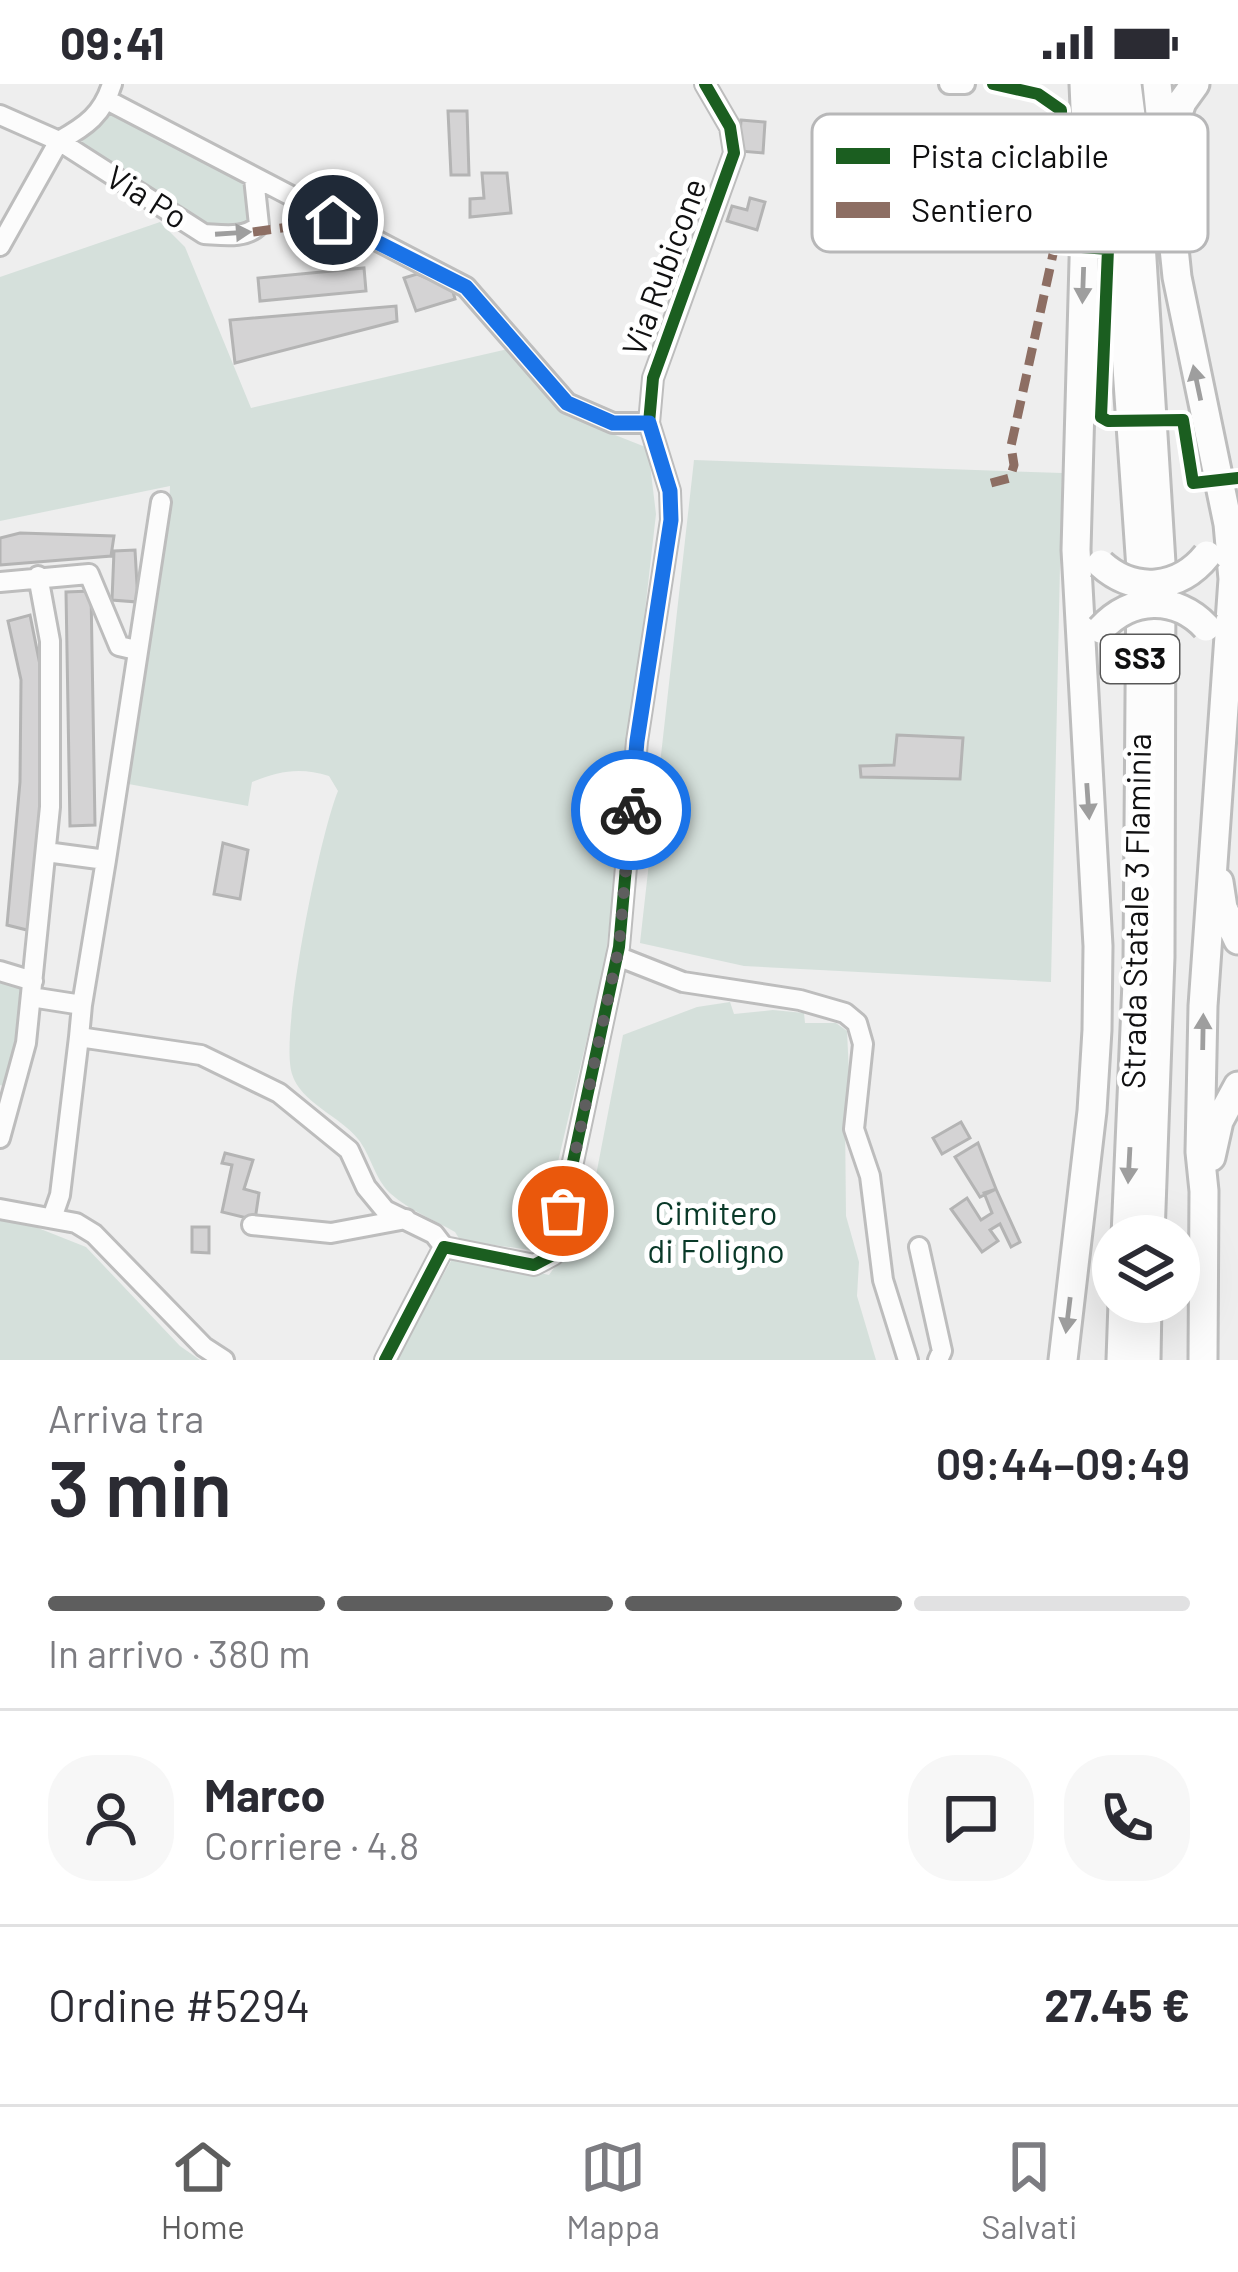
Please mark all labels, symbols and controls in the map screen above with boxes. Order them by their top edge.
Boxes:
text: 09:41 [60,15,165,69]
legend [812,114,1208,252]
text: Pista ciclabile [911,135,1109,175]
street label: Via Po [100,156,196,236]
pin [282,169,384,271]
street label: Via Rubicone [612,173,714,361]
icon: home [300,187,366,253]
text: Sentiero [911,189,1034,229]
one-way arrow [215,223,252,242]
one-way arrow [1073,267,1092,305]
one-way arrow [1186,363,1205,401]
road number: SS3 [1101,635,1179,683]
street label: Strada Statale 3 Flaminia [1112,733,1158,1089]
courier [571,750,691,870]
icon: bike [598,777,664,843]
one-way arrow [1079,783,1098,820]
one-way arrow [1193,1012,1212,1050]
one-way arrow [1119,1147,1138,1185]
pin [512,1160,614,1262]
icon: bag [530,1178,596,1244]
park label: Cimitero di Foligno [647,1192,785,1270]
map controls [1092,1215,1200,1323]
button: layers [1092,1215,1200,1323]
one-way arrow [1059,1297,1078,1334]
text: Arriva tra [48,1394,204,1441]
text: 09:44–09:49 [936,1435,1190,1489]
text: 3 min [48,1439,232,1533]
text: In arrivo · 380 m [48,1629,311,1676]
button: person [48,1755,174,1881]
button: chat [908,1755,1034,1881]
button: phone [1064,1755,1190,1881]
text: Marco [204,1767,326,1821]
text: Corriere · 4.8 [204,1821,419,1868]
text: Ordine #5294 [48,1977,310,2031]
text: 27.45 € [1044,1977,1190,2031]
tab: Home [161,2134,245,2246]
tab: Mappa [566,2134,660,2246]
tab: Salvati [981,2134,1077,2246]

